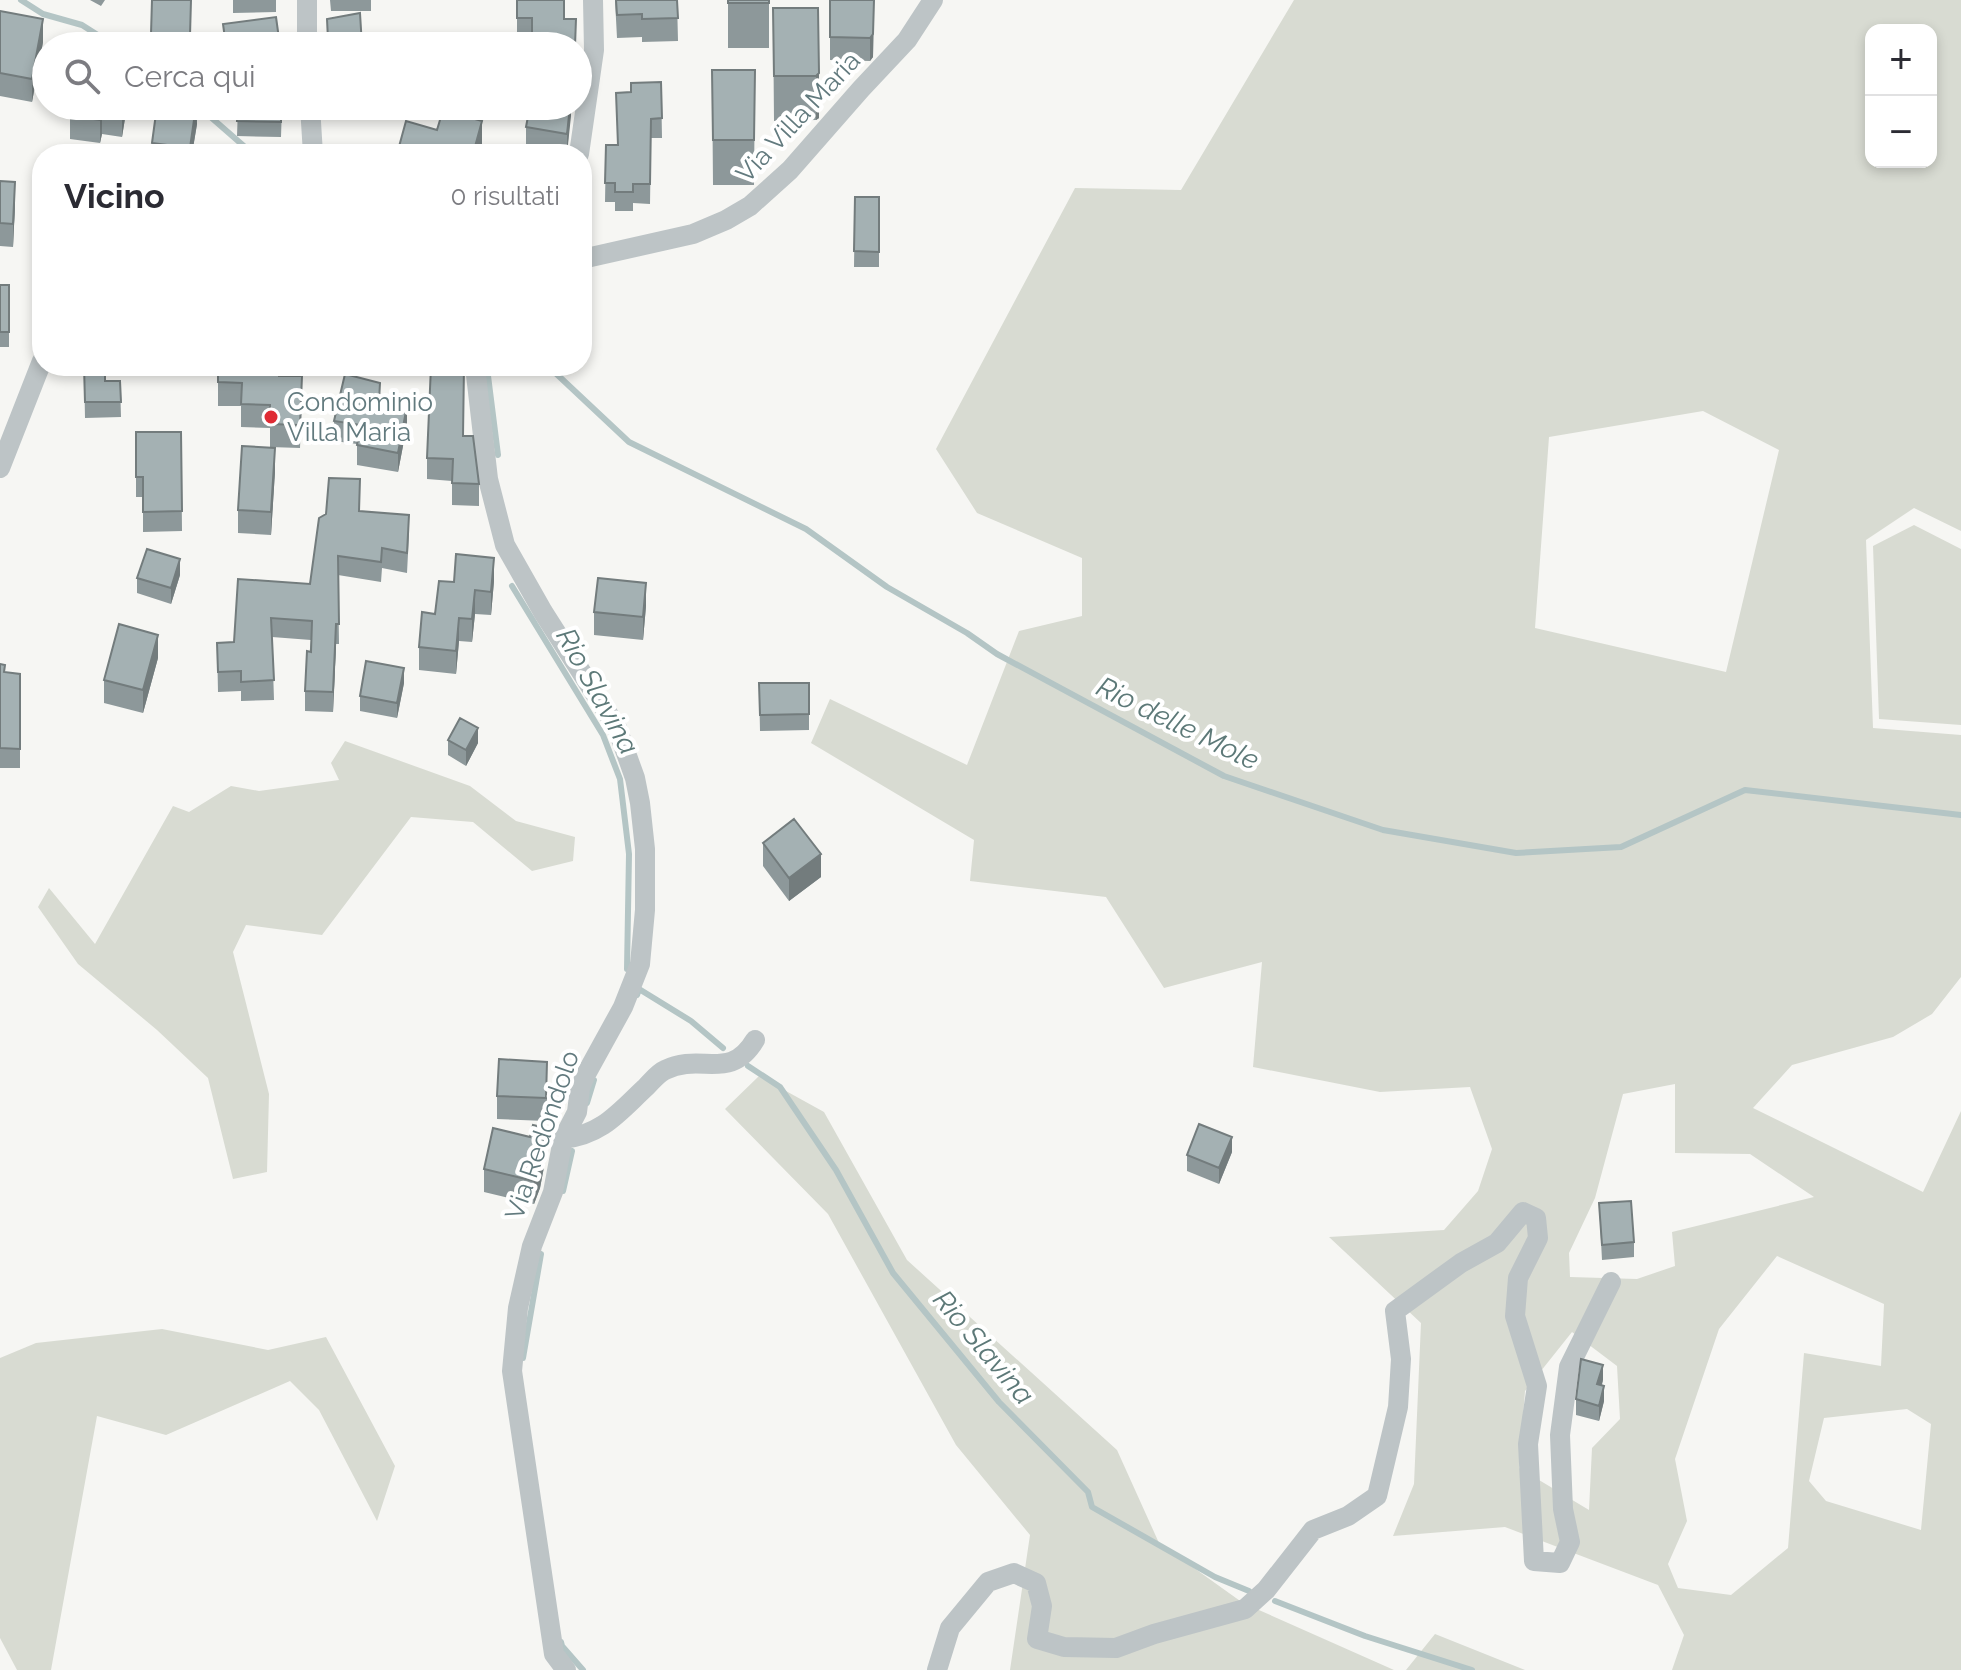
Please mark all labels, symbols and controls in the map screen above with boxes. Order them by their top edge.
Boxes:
map controls [1865,24,1937,168]
button: + [1865,24,1937,96]
search box [32,32,592,120]
street label: Via Villa Maria [730,46,866,188]
icon: search [60,54,104,98]
text: Cerca qui [124,59,256,94]
button: − [1865,96,1937,168]
text: Vicino [64,176,165,216]
text: 0 risultati [450,181,560,211]
place label: Condominio Villa Maria [287,387,433,447]
marker: Condominio Villa Maria [262,408,280,426]
water label: Rio Slavina [549,622,646,760]
water label: Rio delle Mole [1091,670,1264,777]
street label: Via Redondolo [499,1046,585,1224]
water label: Rio Slavina [926,1283,1041,1411]

